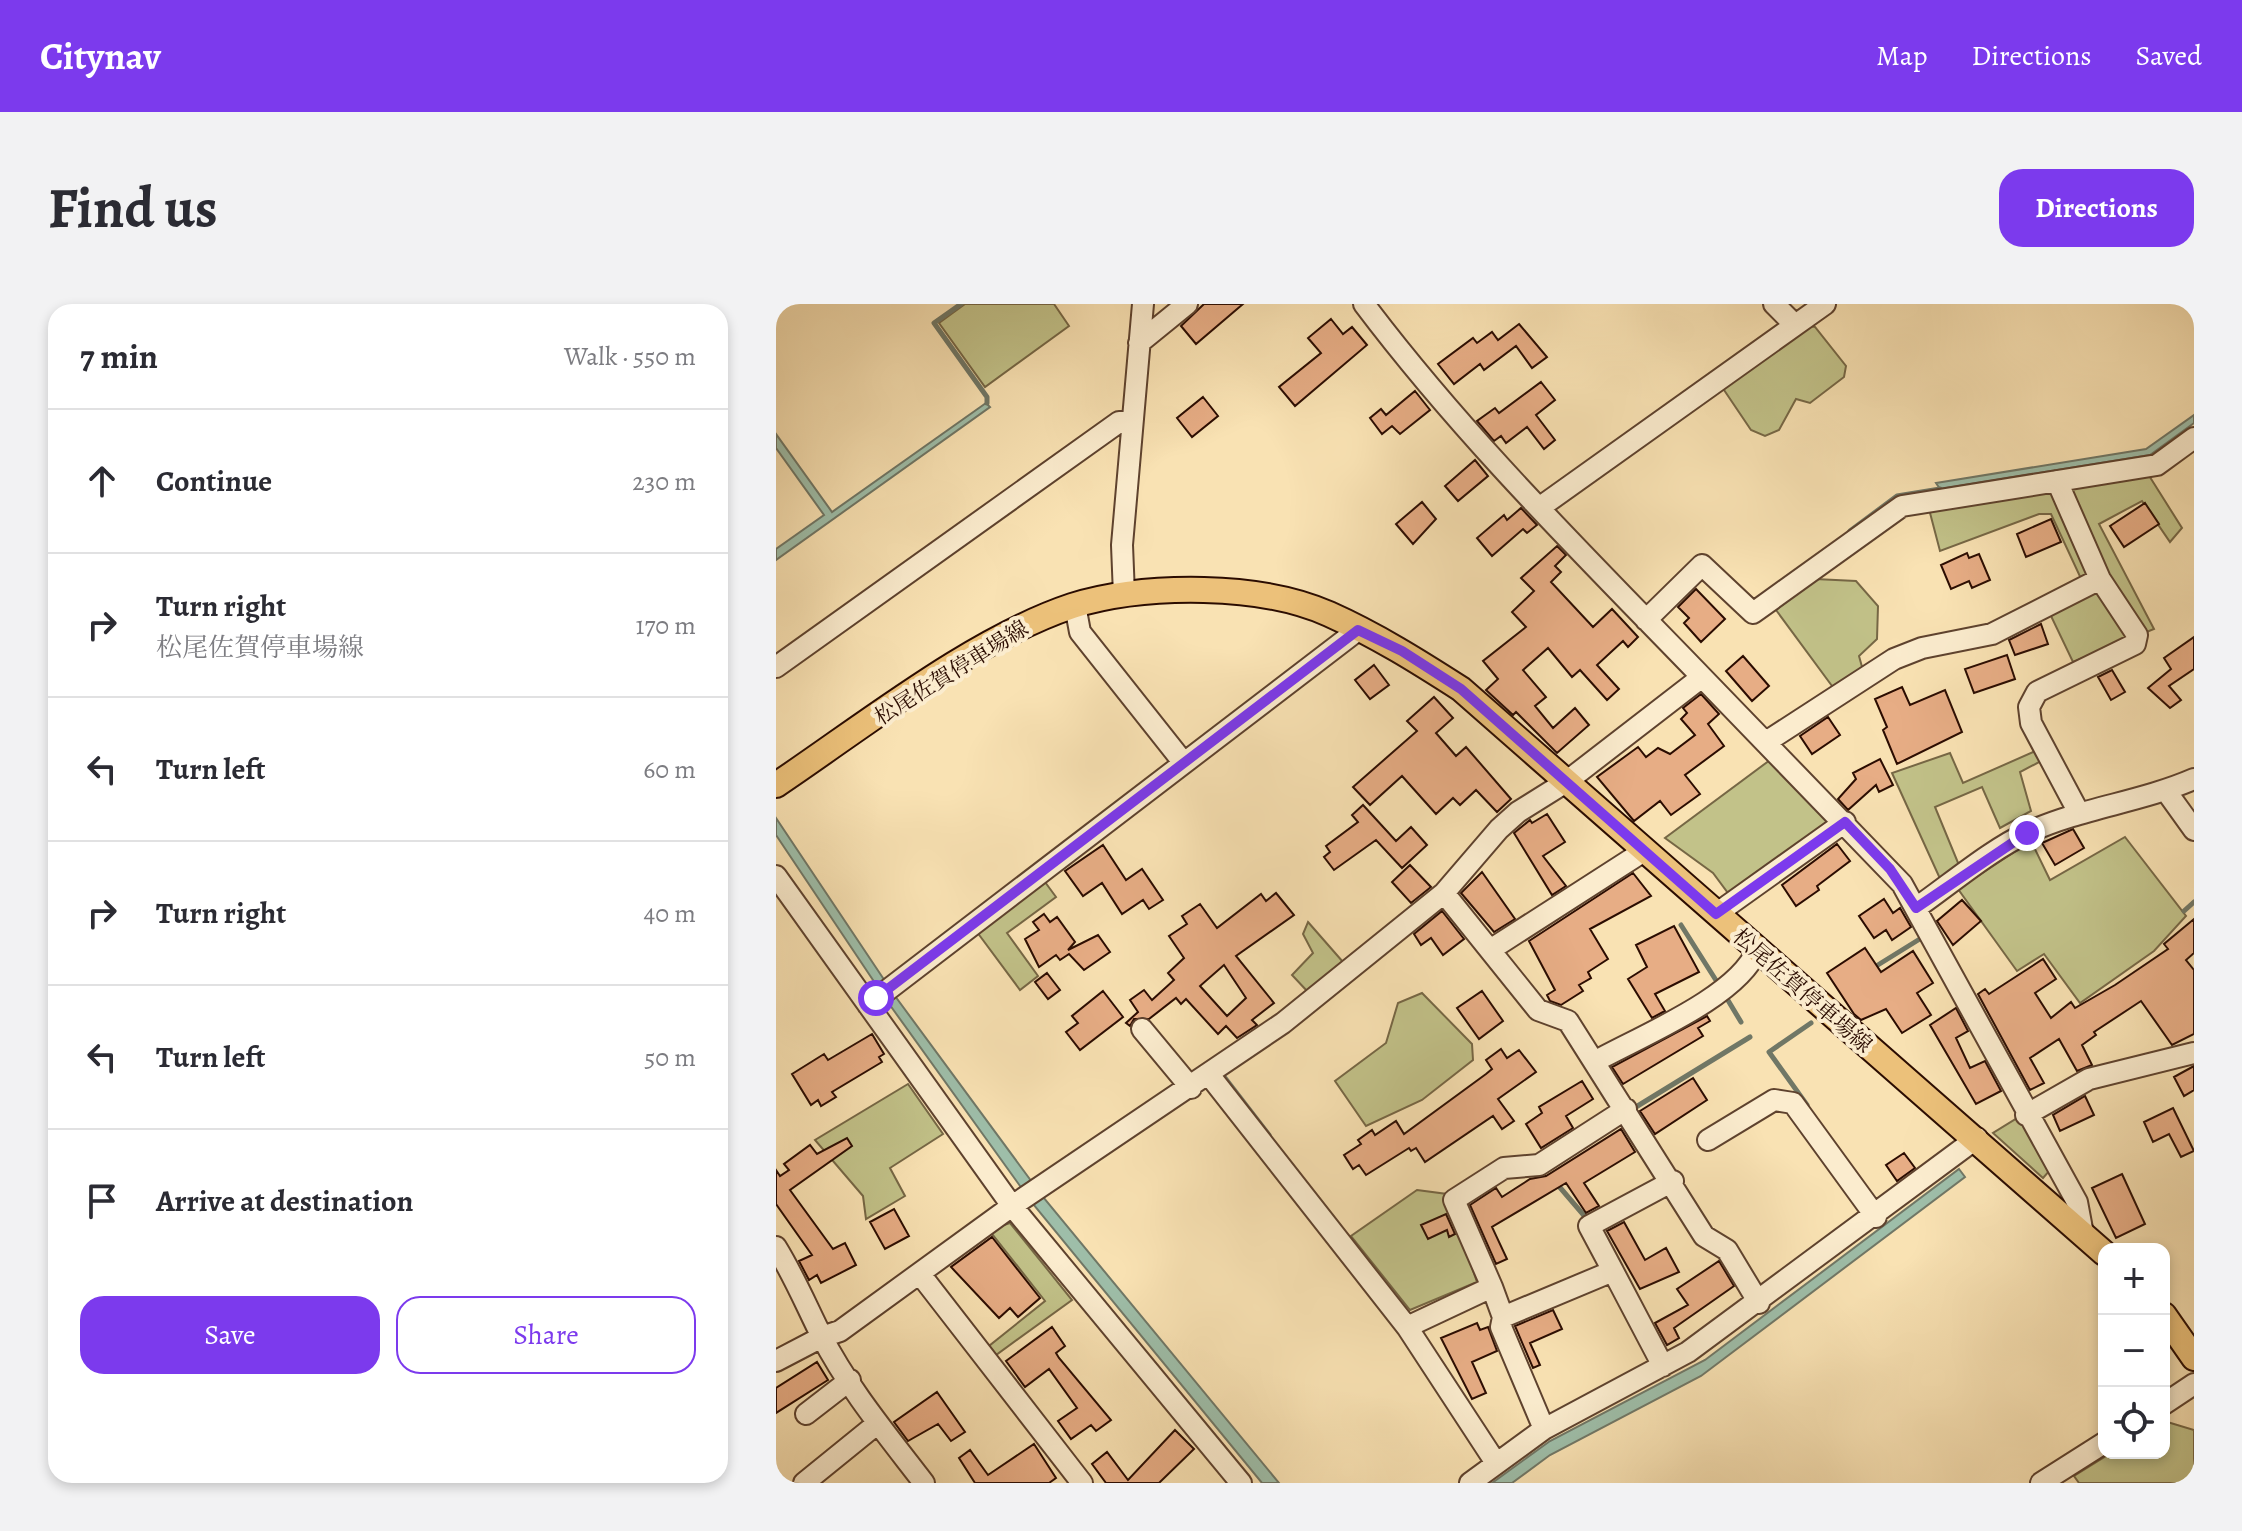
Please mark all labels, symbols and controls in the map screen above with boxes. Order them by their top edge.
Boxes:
text: Citynav [40,30,161,82]
text: Map [1876,37,1927,75]
text: Directions [1971,37,2092,75]
text: Saved [2136,37,2202,75]
button: Directions [1999,169,2194,247]
text: Find us [48,170,218,246]
text: 7 min [80,333,158,380]
text: Walk · 550 m [564,339,696,374]
icon: ahead [80,459,124,503]
text: Continue [156,461,272,501]
text: 230 m [632,464,696,499]
text: Turn right [156,586,286,626]
icon: right [80,603,124,647]
text: 170 m [636,608,696,643]
street label: 松尾佐賀停車場線 [869,613,1034,732]
text: 松尾佐賀停車場線 [156,630,364,665]
icon: left [80,747,124,791]
text: Turn left [156,749,265,789]
text: 60 m [643,752,696,787]
route end [2009,815,2045,851]
icon: right [80,891,124,935]
text: Turn right [156,893,286,933]
text: 40 m [644,896,696,931]
street label: 松尾佐賀停車場線 [1726,922,1879,1060]
route start [858,980,894,1016]
icon: left [80,1035,124,1079]
text: Turn left [156,1037,265,1077]
text: 50 m [644,1040,696,1075]
icon: arrive [80,1179,124,1223]
text: Arrive at destination [156,1181,413,1221]
map controls [2098,1243,2170,1459]
button: + [2098,1243,2170,1315]
button: Save [80,1296,380,1374]
button: Share [396,1296,696,1374]
button: − [2098,1315,2170,1387]
button: locate [2098,1387,2170,1459]

